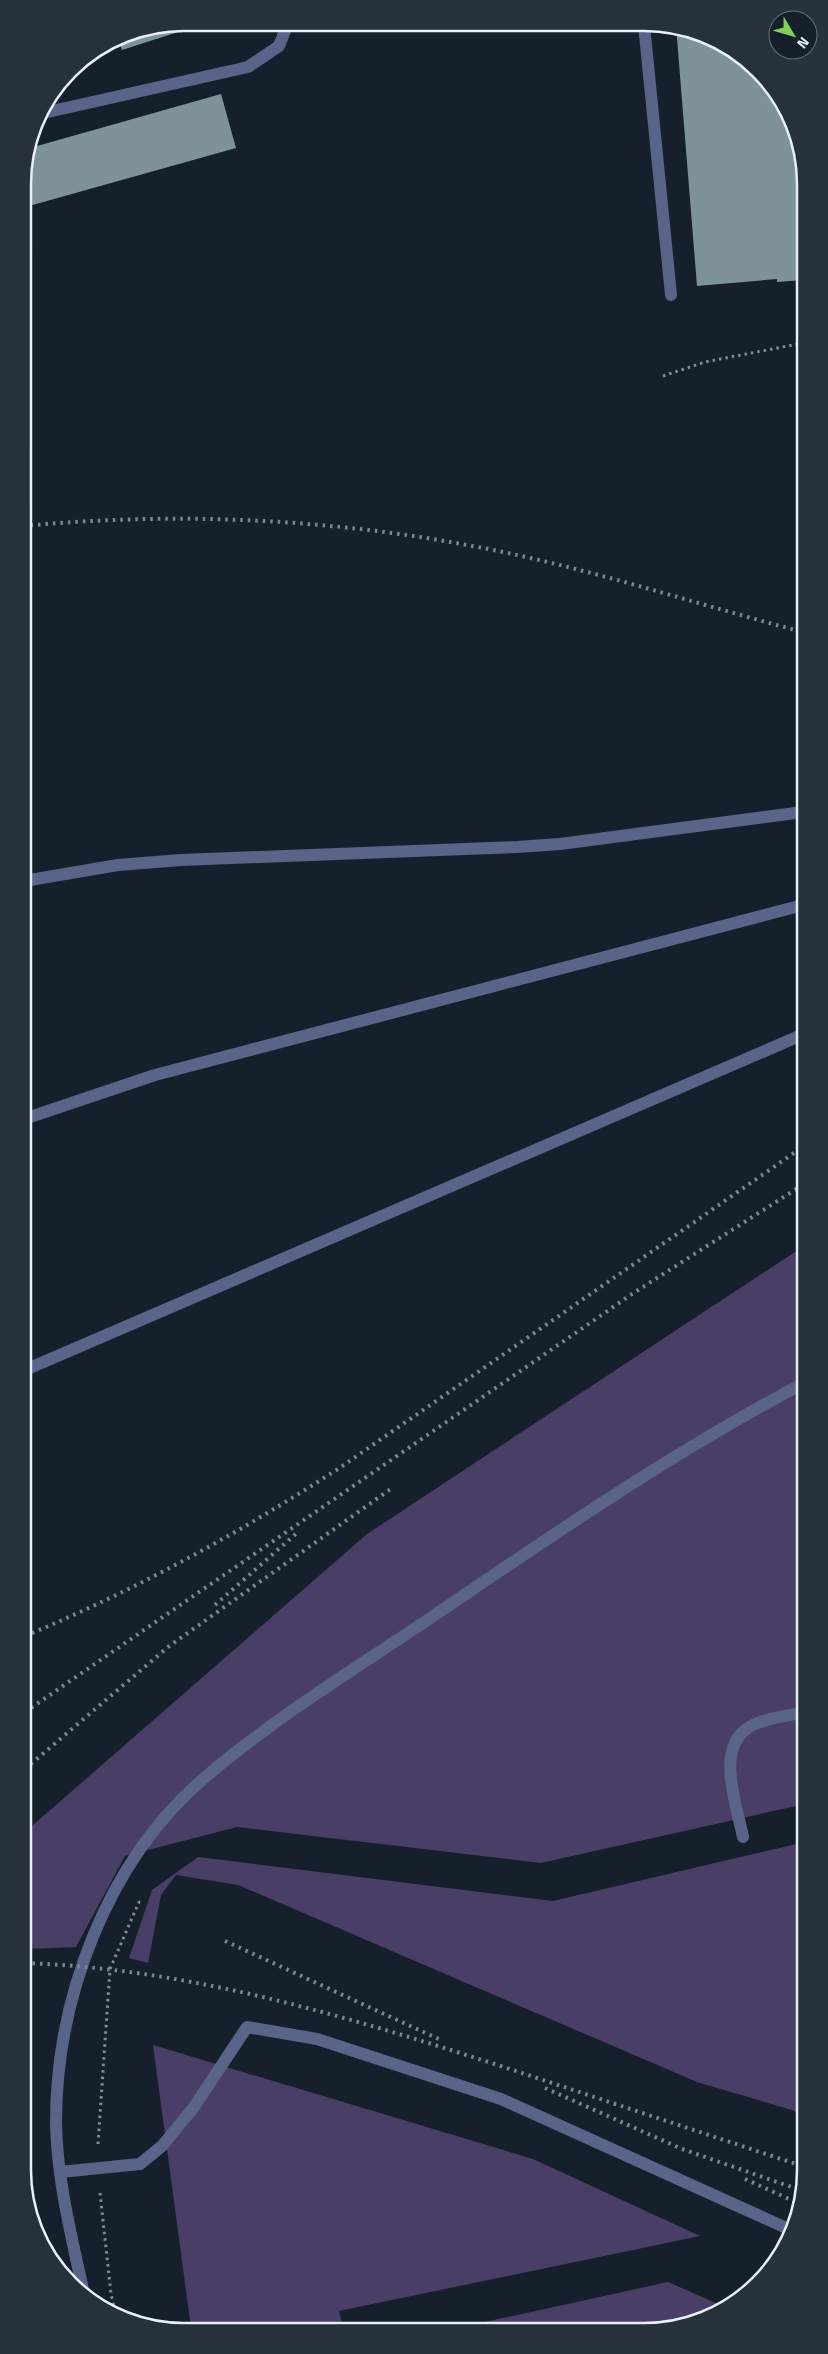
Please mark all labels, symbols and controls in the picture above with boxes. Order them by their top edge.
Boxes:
north arrow [768,10,818,60]
text: N [792,33,815,54]

